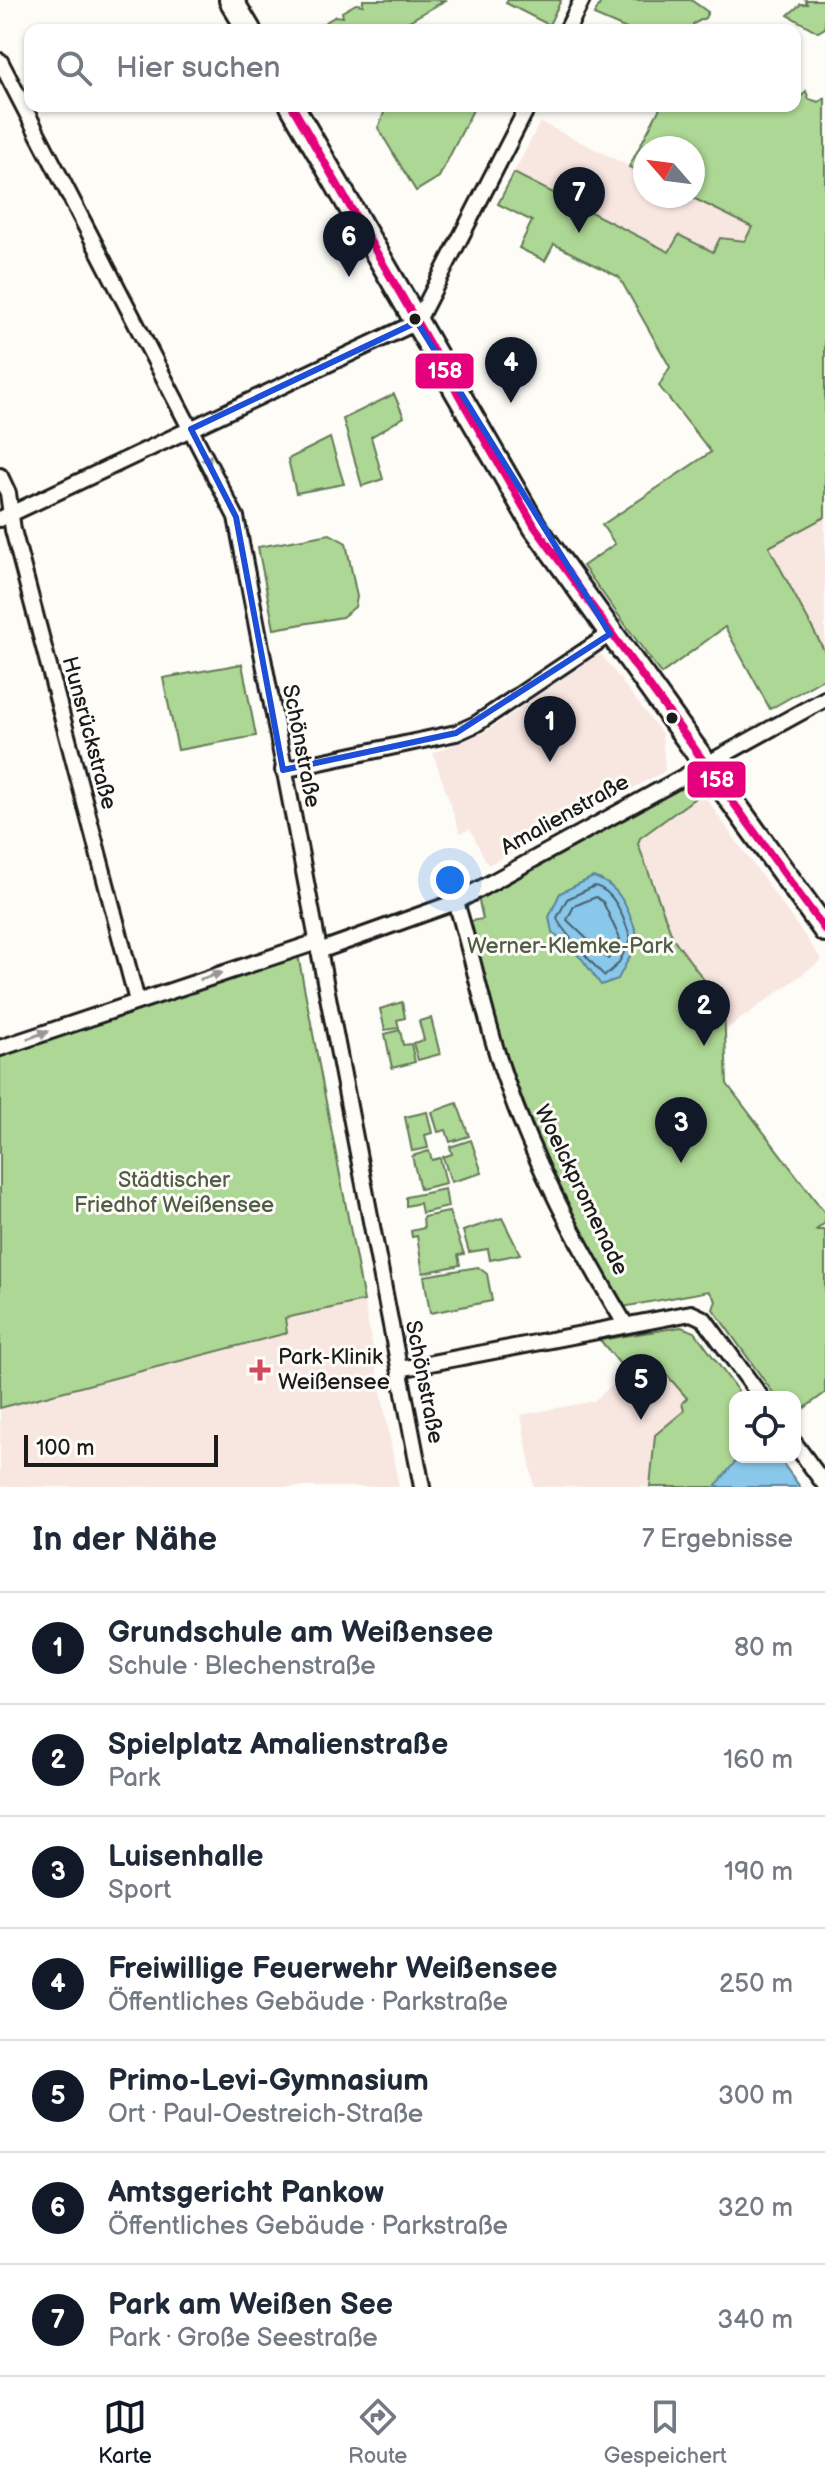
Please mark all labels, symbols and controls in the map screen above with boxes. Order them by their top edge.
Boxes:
search box [24,24,801,112]
icon: search [52,46,96,90]
text: Hier suchen [116,50,281,86]
north arrow [633,136,705,208]
pin: 7 [553,167,605,233]
pin: 6 [323,211,375,277]
unlabelled marker [407,311,423,327]
pin: 4 [485,337,537,403]
line badge: 158 [414,352,475,390]
text: 158 [427,358,463,385]
one-way arrow [198,444,211,467]
street label: Hunsrückstraße [56,653,122,813]
street label: Schönstraße [276,682,326,810]
pin: 1 [524,696,576,762]
unlabelled marker [664,710,680,726]
line badge: 158 [686,760,747,799]
text: 158 [699,767,735,794]
street label: Amalienstraße [496,769,634,861]
your location [430,860,470,900]
park label: Werner-Klemke-Park [467,933,673,960]
one-way arrow [199,970,223,982]
pin: 2 [678,980,730,1046]
one-way arrow [26,1029,50,1041]
pin: 3 [655,1097,707,1163]
street label: Woelckpromenade [528,1100,634,1280]
park label: Städtischer Friedhof Weißensee [74,1167,274,1219]
street label: Schönstraße [399,1318,449,1446]
place label: Park-Klinik Weißensee [278,1344,390,1396]
pin: 5 [615,1354,667,1420]
marker: Park-Klinik Weißensee [249,1359,271,1381]
map controls [729,1391,801,1463]
button: locate [729,1391,801,1463]
scale bar [24,1431,218,1467]
text: 100 m [36,1435,95,1462]
text: In der Nähe [32,1519,217,1560]
text: 7 Ergebnisse [642,1524,793,1555]
text: Grundschule am Weißensee [108,1615,493,1651]
text: 1 [53,1633,63,1664]
text: 80 m [734,1633,793,1664]
text: Schule · Blechenstraße [108,1651,376,1682]
text: Spielplatz Amalienstraße [108,1727,448,1763]
text: 2 [50,1745,66,1776]
text: 160 m [723,1745,793,1776]
text: Park [108,1763,160,1794]
text: Luisenhalle [108,1839,263,1875]
text: 3 [50,1857,66,1888]
text: 190 m [724,1857,793,1888]
text: Sport [108,1875,171,1906]
text: Freiwillige Feuerwehr Weißensee [108,1951,558,1987]
text: 4 [50,1969,66,2000]
text: 250 m [719,1969,793,2000]
text: Öffentliches Gebäude · Parkstraße [108,1987,508,2018]
text: Primo-Levi-Gymnasium [108,2063,429,2099]
text: 5 [50,2081,66,2112]
text: 300 m [718,2081,793,2112]
text: Ort · Paul-Oestreich-Straße [108,2099,423,2130]
text: Amtsgericht Pankow [108,2175,384,2211]
text: 6 [50,2193,66,2224]
text: 320 m [718,2193,793,2224]
text: Öffentliches Gebäude · Parkstraße [108,2211,508,2242]
text: Park am Weißen See [108,2287,393,2323]
text: 7 [51,2305,65,2336]
text: 340 m [717,2305,793,2336]
text: Park · Große Seestraße [108,2323,378,2354]
tab: Karte [98,2395,152,2470]
tab: Route [348,2395,407,2470]
tab: Gespeichert [604,2395,727,2470]

